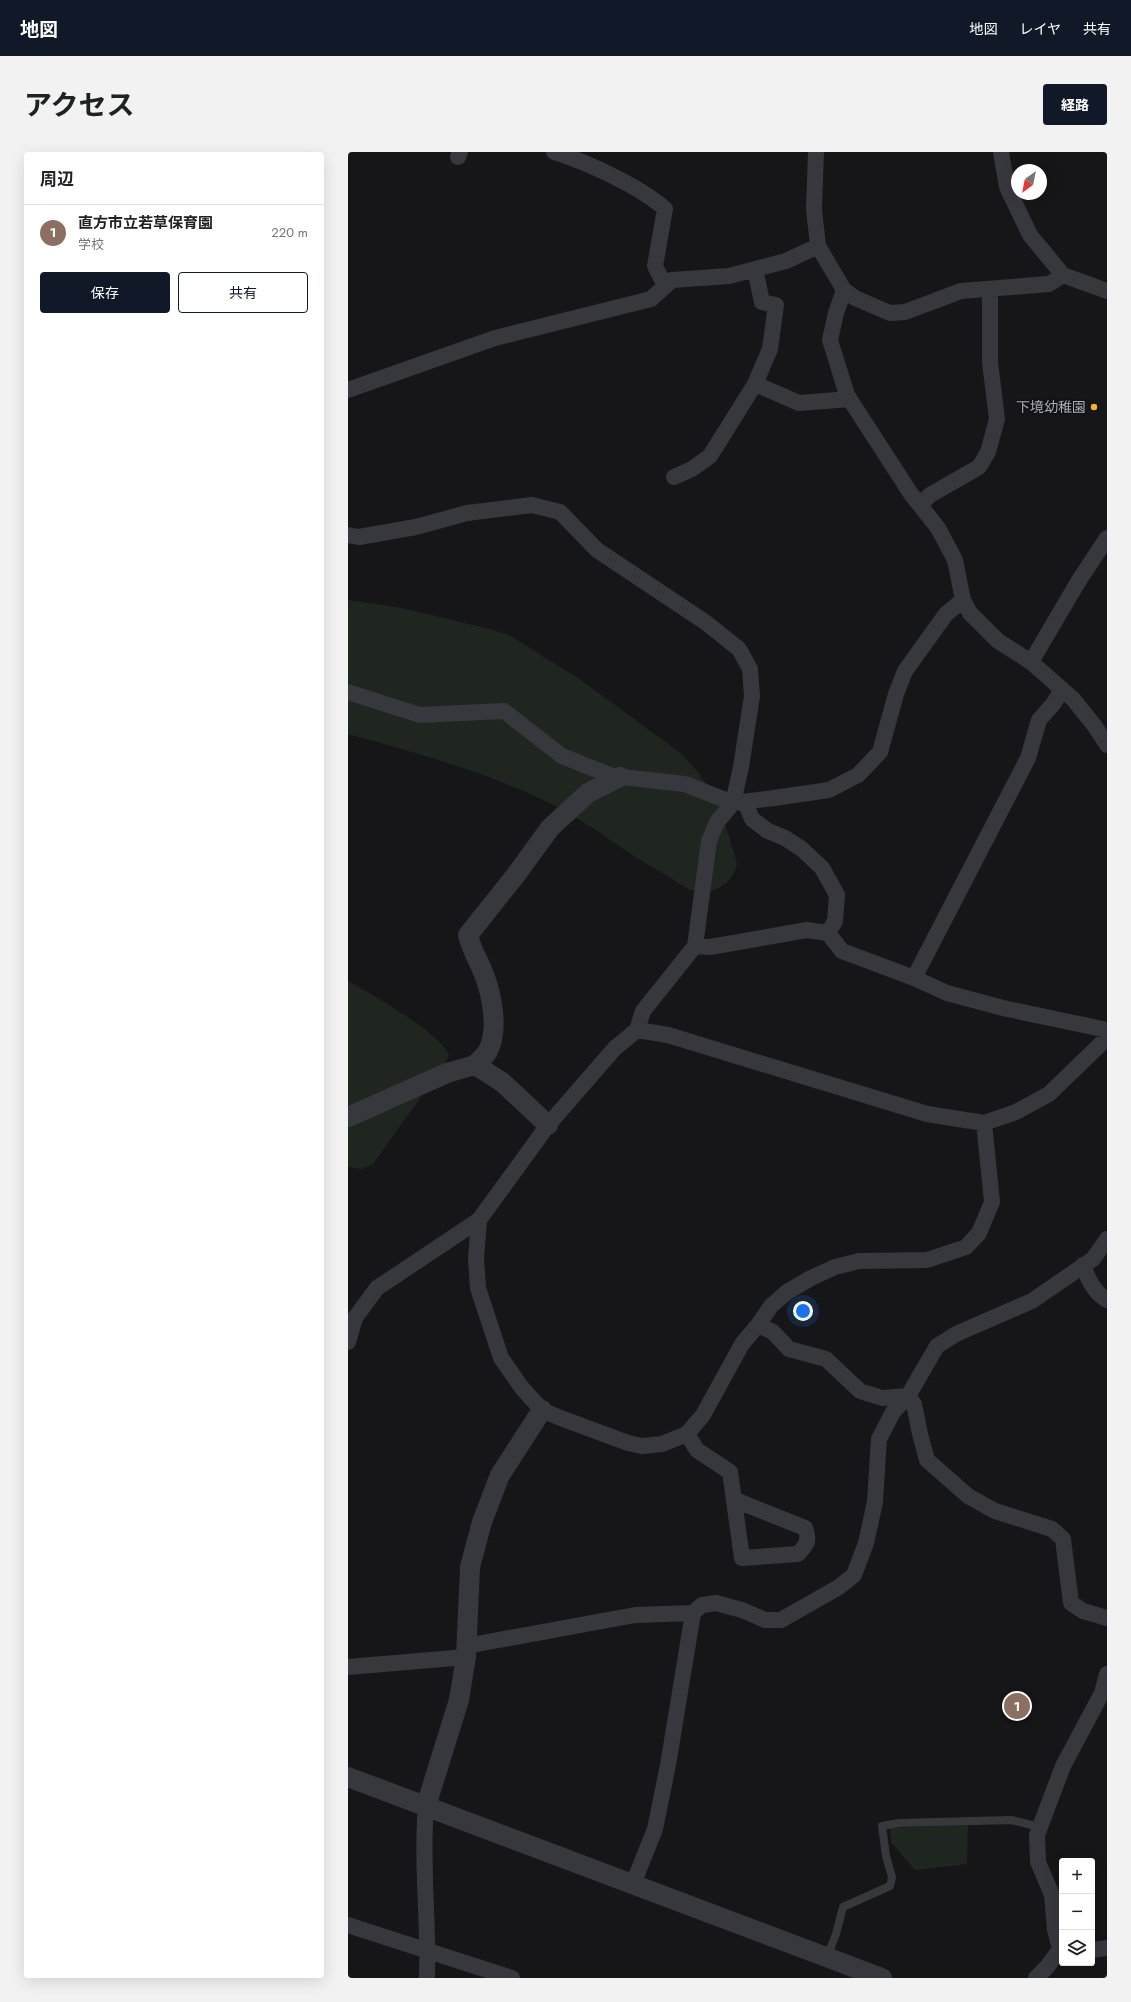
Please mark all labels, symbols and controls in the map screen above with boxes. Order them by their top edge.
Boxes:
text: 地図 [20,16,58,43]
text: 地図 [969,19,997,39]
text: レイヤ [1019,19,1061,39]
text: 共有 [1083,19,1111,39]
button: 経路 [1043,84,1107,125]
text: アクセス [24,85,135,126]
north arrow [1011,164,1047,200]
text: 周辺 [40,167,74,191]
text: 直方市立若草保育園 [78,212,213,234]
text: 1 [50,223,56,242]
text: 220 m [271,223,308,242]
text: 学校 [78,235,104,254]
button: 保存 [40,272,170,313]
button: 共有 [178,272,308,313]
place label: 下境幼稚園 [1016,397,1086,417]
marker: 下境幼稚園 [1089,402,1099,412]
your location [793,1301,813,1321]
pin: 1 [1004,1691,1030,1721]
map controls [1059,1858,1095,1966]
button: + [1059,1858,1095,1894]
button: − [1059,1894,1095,1930]
button: layers [1059,1930,1095,1966]

